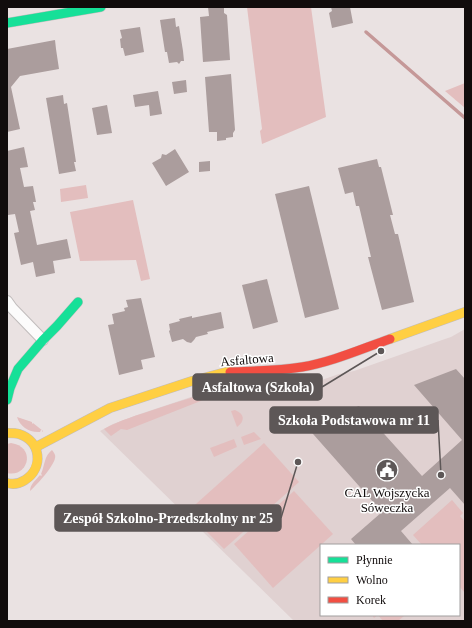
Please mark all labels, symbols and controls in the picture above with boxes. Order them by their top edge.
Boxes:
street label: Asfaltowa [220,350,275,369]
callout: Asfaltowa (Szkoła) [193,374,322,400]
text: Asfaltowa (Szkoła) [202,380,315,396]
callout: Szkoła Podstawowa nr 11 [270,407,438,433]
text: Szkoła Podstawowa nr 11 [278,413,430,428]
public building icon: CAL Wojszycka Sóweczka [374,457,400,483]
place label: CAL Wojszycka Sóweczka [344,485,430,515]
callout: Zespół Szkolno-Przedszkolny nr 25 [55,505,281,531]
text: Zespół Szkolno-Przedszkolny nr 25 [63,511,273,526]
legend [320,544,460,616]
text: Płynnie [356,553,393,567]
text: Wolno [356,573,388,587]
text: Korek [356,593,386,607]

